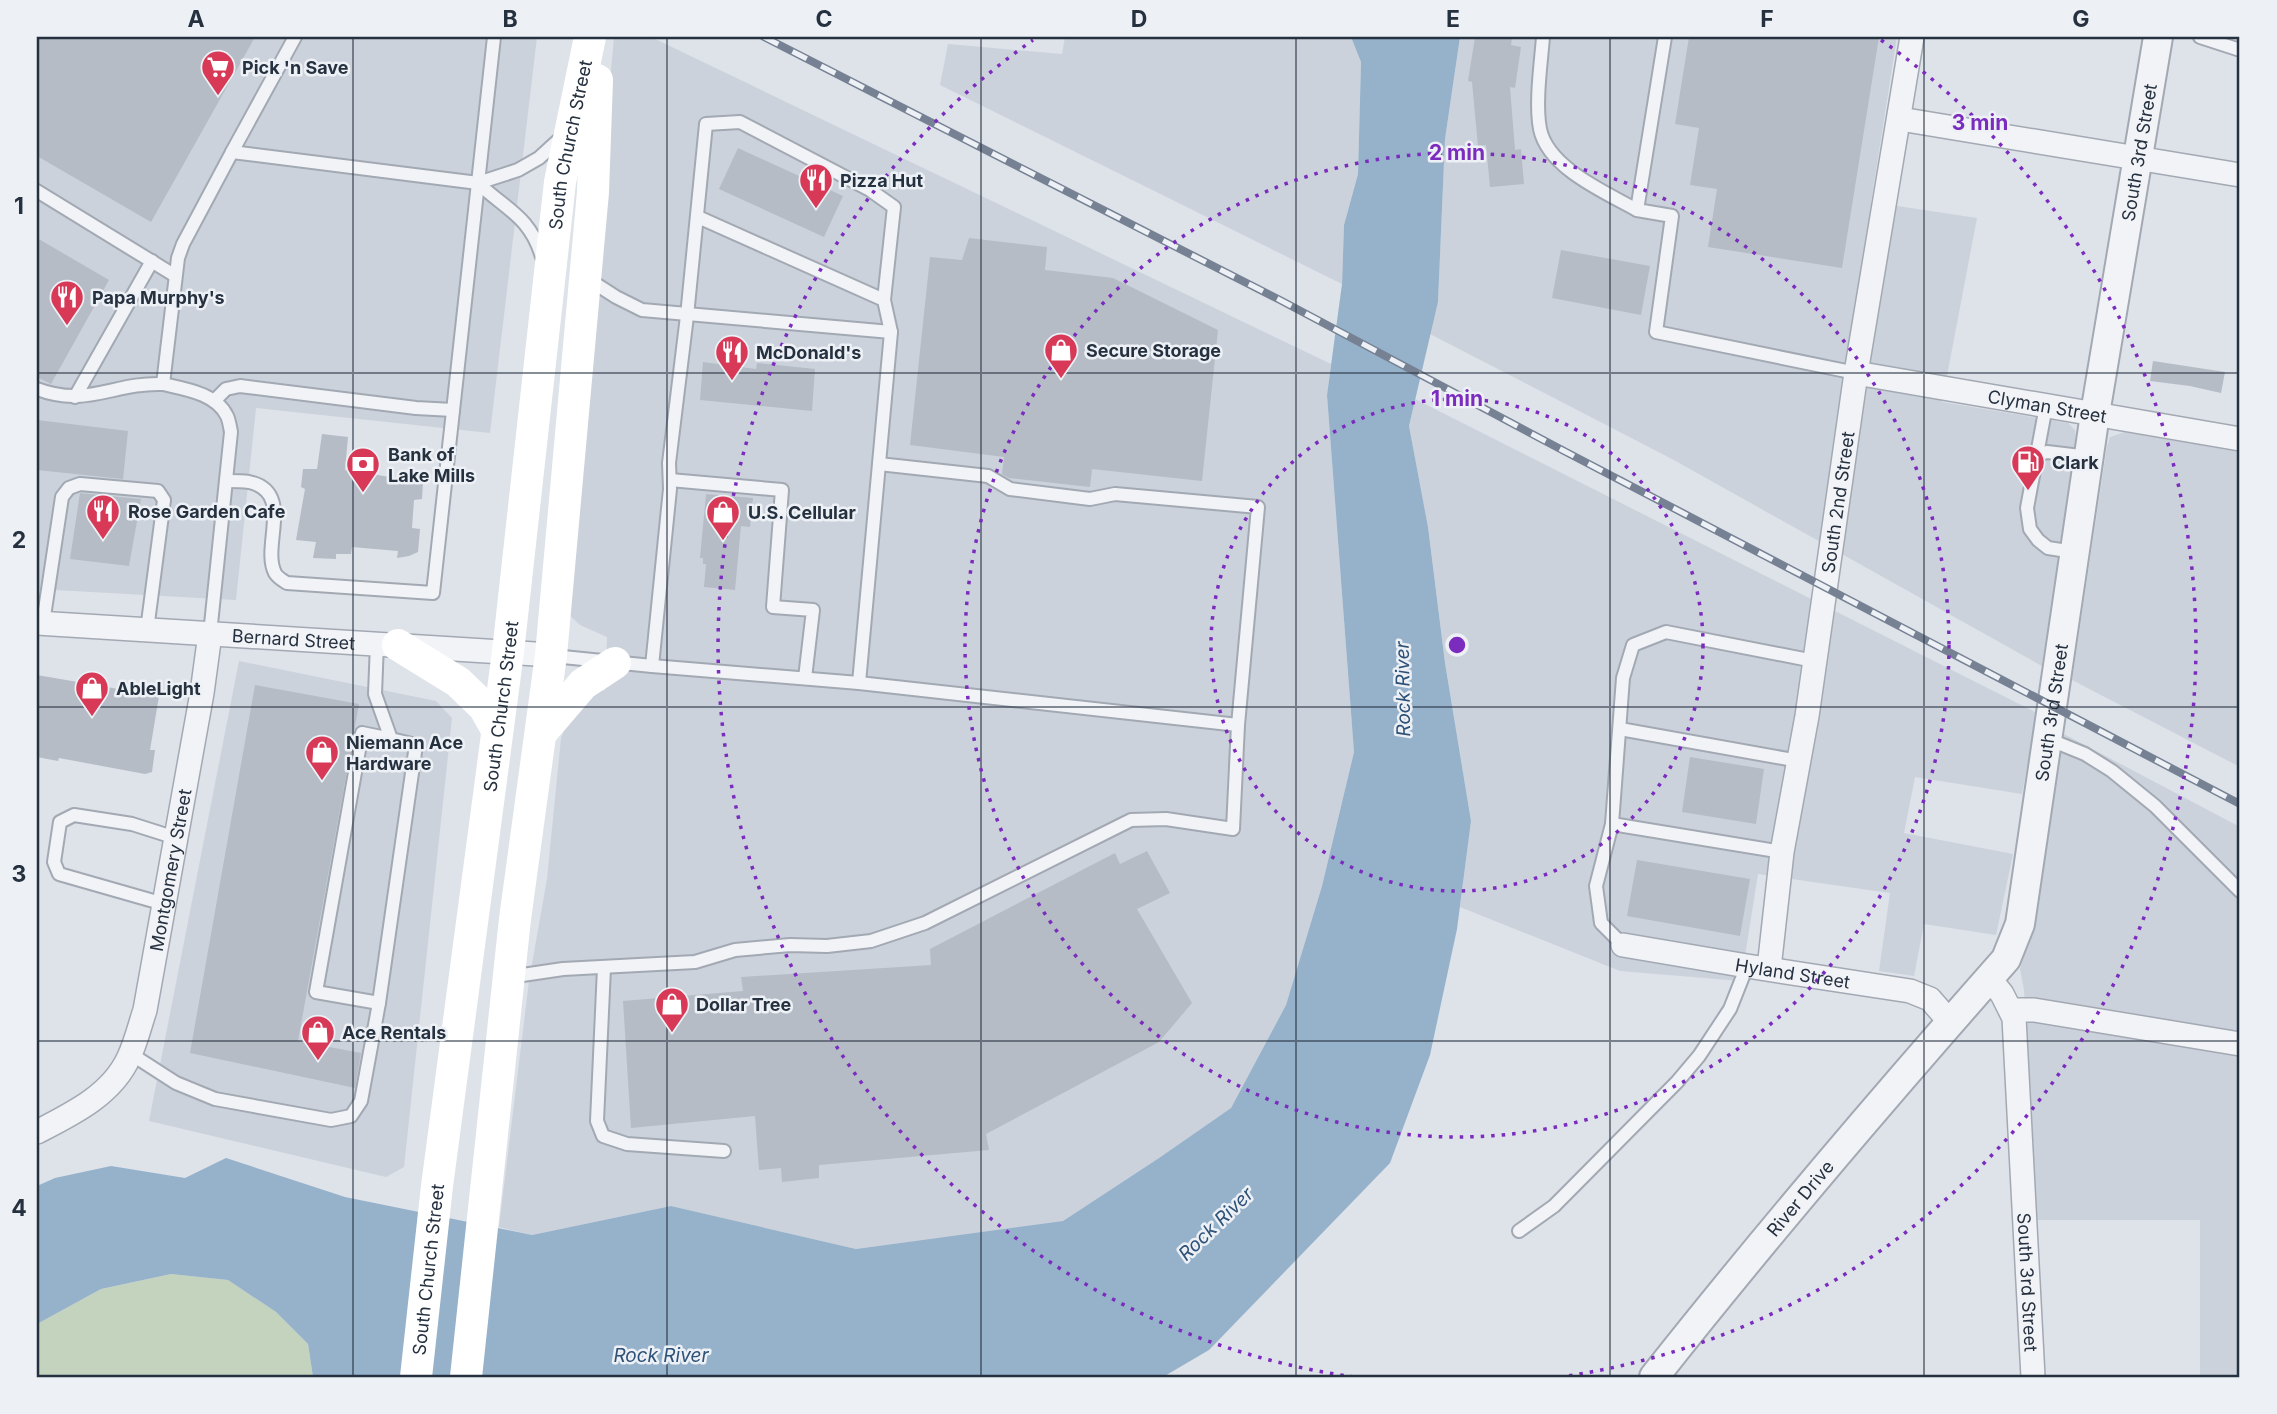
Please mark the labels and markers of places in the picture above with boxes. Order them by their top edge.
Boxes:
supermarket icon: Pick 'n Save [199,48,237,97]
place label: Pick 'n Save [242,57,349,78]
restaurant icon: Pizza Hut [797,161,835,210]
place label: Pizza Hut [840,170,924,191]
restaurant icon: Papa Murphy's [48,278,86,327]
place label: Papa Murphy's [92,287,225,308]
shop icon: Secure Storage [1042,331,1080,380]
restaurant icon: McDonald's [713,333,751,382]
place label: Secure Storage [1086,340,1221,361]
place label: McDonald's [756,342,861,363]
fuel station icon: Clark [2009,443,2047,492]
place label: Bank of Lake Mills [388,444,475,486]
bank icon: Bank of Lake Mills [344,445,382,494]
place label: Clark [2052,452,2099,473]
restaurant icon: Rose Garden Cafe [84,492,122,541]
shop icon: U.S. Cellular [704,493,742,542]
place label: Rose Garden Cafe [128,501,286,522]
place label: U.S. Cellular [748,502,856,523]
centre of rings [1445,633,1469,657]
shop icon: AbleLight [73,669,111,718]
place label: AbleLight [116,678,201,699]
place label: Niemann Ace Hardware [346,732,463,774]
shop icon: Niemann Ace Hardware [303,733,341,782]
shop icon: Dollar Tree [653,985,691,1034]
place label: Dollar Tree [696,994,791,1015]
shop icon: Ace Rentals [299,1013,337,1062]
place label: Ace Rentals [342,1022,446,1043]

